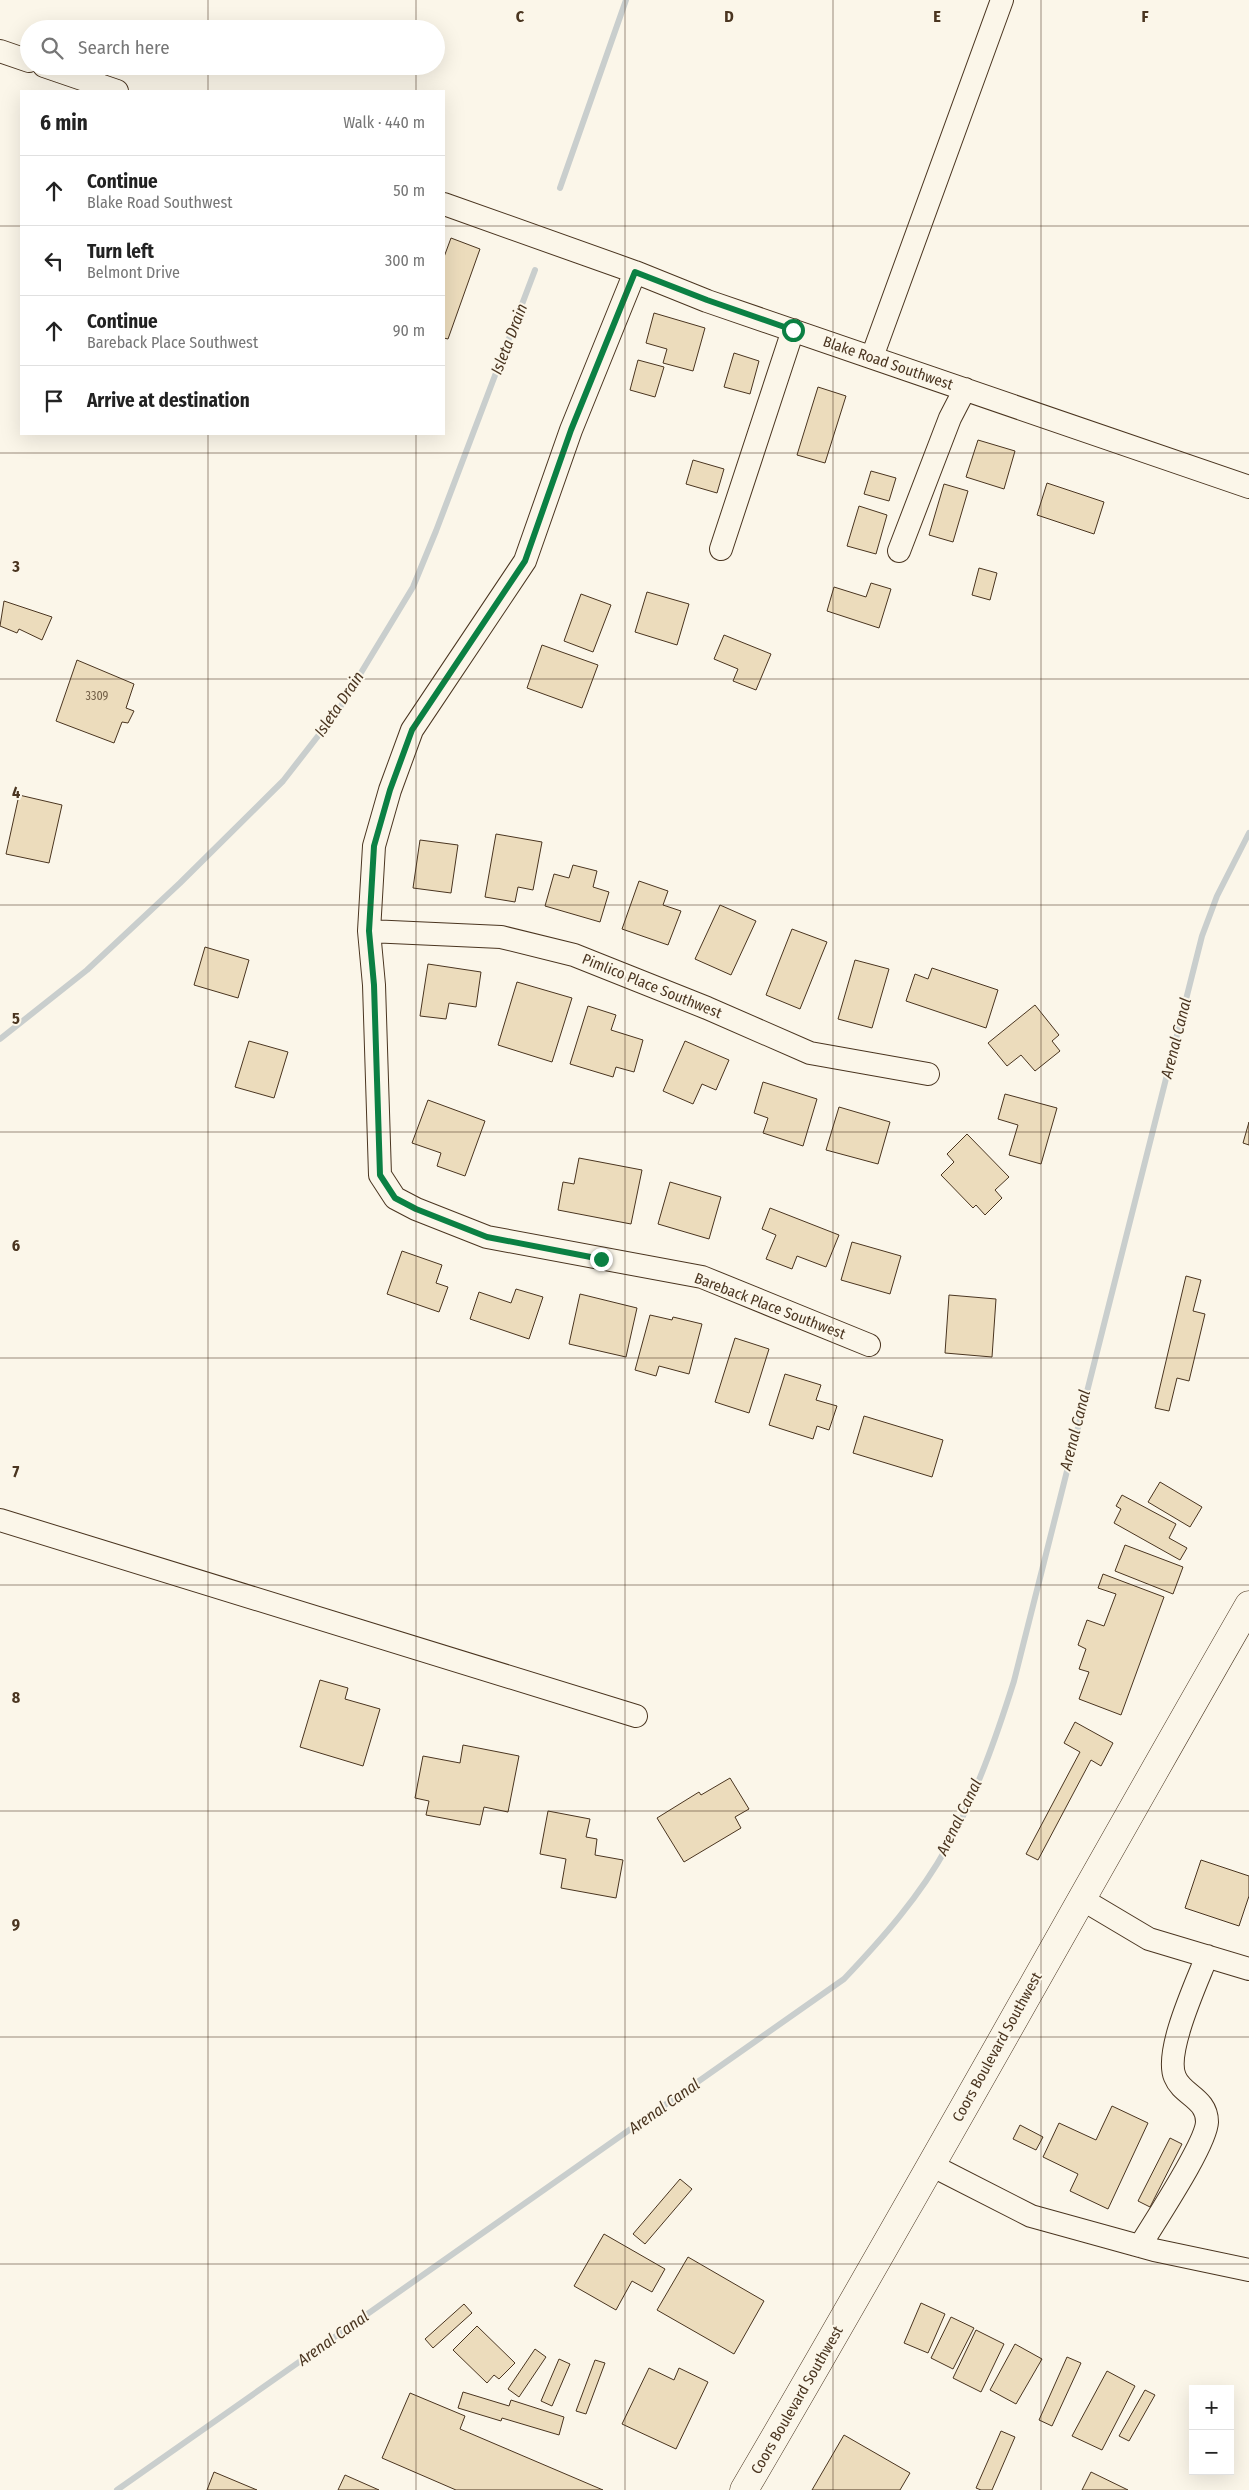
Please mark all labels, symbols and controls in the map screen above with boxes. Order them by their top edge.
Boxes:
text: C [516,7,525,26]
text: D [724,7,734,26]
text: E [933,7,941,26]
text: F [1141,7,1149,26]
search box [20,20,445,75]
icon: search [38,34,66,62]
text: Search here [78,36,170,59]
text: 6 min [40,110,88,136]
text: Walk · 440 m [343,113,425,132]
text: Continue [87,170,158,193]
icon: ahead [40,177,68,205]
text: 50 m [393,181,425,200]
text: Blake Road Southwest [87,193,232,212]
text: Turn left [87,240,154,263]
icon: left [40,247,68,275]
text: 300 m [385,251,425,270]
text: Belmont Drive [87,263,180,282]
water label: Isleta Drain [487,301,531,377]
text: Continue [87,310,158,333]
icon: ahead [40,317,68,345]
route start [782,319,805,342]
text: 90 m [393,321,425,340]
street label: Blake Road Southwest [821,332,955,394]
text: Bareback Place Southwest [87,333,258,352]
icon: arrive [40,387,68,415]
text: Arrive at destination [87,389,250,412]
text: 3 [11,557,20,576]
water label: Isleta Drain [310,668,368,740]
house number: 3309 [86,689,109,703]
text: 4 [12,783,20,802]
street label: Pimlico Place Southwest [580,950,725,1022]
water label: Arenal Canal [1157,996,1195,1081]
text: 5 [12,1009,20,1028]
text: 6 [12,1236,20,1255]
route end [590,1248,613,1271]
street label: Bareback Place Southwest [692,1269,848,1343]
water label: Arenal Canal [1056,1388,1094,1473]
text: 7 [13,1462,20,1481]
text: 8 [12,1688,21,1707]
water label: Arenal Canal [932,1776,986,1859]
text: 9 [12,1915,20,1934]
street label: Coors Boulevard Southwest [948,1969,1046,2125]
water label: Arenal Canal [624,2075,703,2138]
water label: Arenal Canal [293,2307,372,2370]
street label: Coors Boulevard Southwest [747,2323,847,2477]
map controls [1189,2385,1234,2475]
button: + [1189,2385,1234,2430]
button: − [1189,2430,1234,2475]

